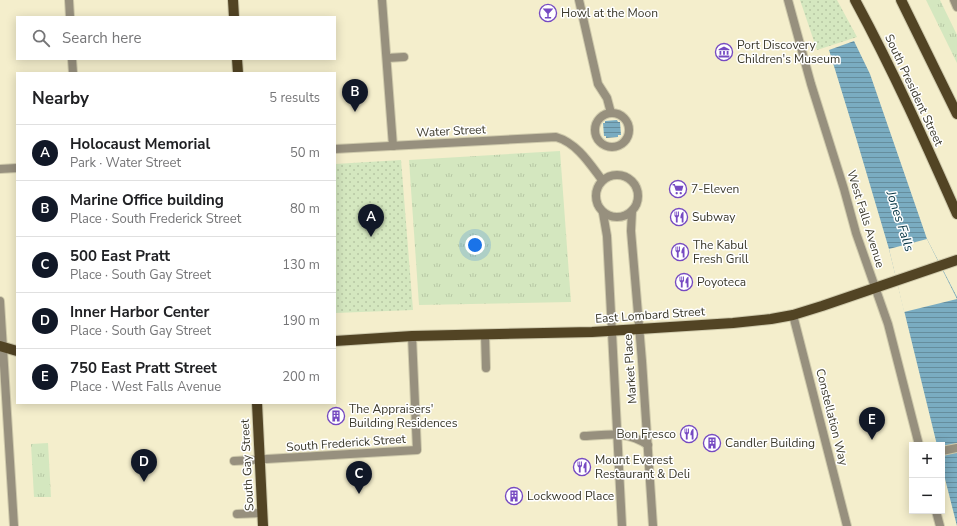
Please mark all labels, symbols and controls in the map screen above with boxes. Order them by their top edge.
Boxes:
bar icon: Howl at the Moon [538,3,558,23]
place label: Howl at the Moon [561,5,658,21]
search box [16,16,336,60]
icon: search [30,27,52,49]
text: Search here [62,28,142,48]
street label: South President Street [881,31,947,149]
place label: Port Discovery Children's Museum [737,37,840,67]
museum icon: Port Discovery Children's Museum [714,42,734,62]
pin: B [342,79,368,112]
text: Nearby [32,87,89,110]
text: 5 results [269,89,320,107]
street label: Water Street [416,121,487,141]
text: Holocaust Memorial [70,134,210,154]
text: A [40,144,50,162]
text: 50 m [290,144,320,162]
text: Park · Water Street [70,154,181,172]
street label: West Falls Avenue [844,168,888,270]
supermarket icon: 7-Eleven [668,179,688,199]
place label: 7-Eleven [691,181,739,197]
water label: Jones Falls [881,188,918,254]
text: Marine Office building [70,190,224,210]
text: B [41,200,49,218]
text: 80 m [290,200,320,218]
pin: A [358,204,384,237]
restaurant icon: Subway [669,207,689,227]
place label: Subway [692,209,736,225]
text: Place · South Frederick Street [70,210,241,228]
your location [465,235,485,255]
place label: The Kabul Fresh Grill [693,237,749,267]
restaurant icon: The Kabul Fresh Grill [670,242,690,262]
text: 500 East Pratt [70,246,170,266]
text: C [41,256,49,274]
text: 130 m [282,256,320,274]
text: Place · South Gay Street [70,266,211,284]
restaurant icon: Poyoteca [674,272,694,292]
place label: Poyoteca [697,274,746,290]
text: Inner Harbor Center [70,302,209,322]
street label: East Lombard Street [595,303,706,327]
text: D [40,312,50,330]
text: 190 m [282,312,320,330]
text: Place · South Gay Street [70,322,211,340]
street label: Market Place [620,334,640,404]
text: 750 East Pratt Street [70,358,217,378]
street label: Constellation Way [812,367,852,468]
text: E [41,368,49,386]
text: 200 m [282,368,320,386]
text: Place · West Falls Avenue [70,378,221,396]
place label: The Appraisers' Building Residences [349,401,458,431]
building icon: The Appraisers' Building Residences [326,406,346,426]
pin: E [859,407,885,440]
street label: South Gay Street [237,418,257,511]
restaurant icon: Bon Fresco [679,424,699,444]
place label: Bon Fresco [616,426,676,442]
street label: South Frederick Street [286,431,407,455]
building icon: Candler Building [702,433,722,453]
place label: Candler Building [725,435,815,451]
map controls [909,442,945,514]
button: + [909,442,945,478]
pin: D [131,449,157,482]
place label: Mount Everest Restaurant & Deli [595,452,690,482]
restaurant icon: Mount Everest Restaurant & Deli [572,457,592,477]
pin: C [346,461,372,494]
button: − [909,478,945,514]
building icon: Lockwood Place [504,486,524,506]
place label: Lockwood Place [527,488,614,504]

